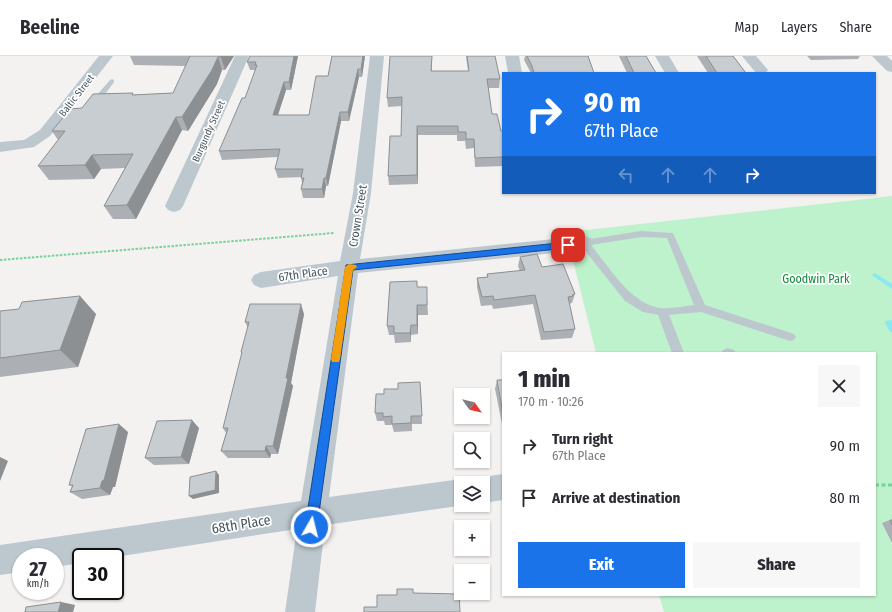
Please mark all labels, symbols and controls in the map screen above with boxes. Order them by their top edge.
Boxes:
text: Beeline [20,16,80,39]
text: Map [735,19,759,36]
text: Layers [781,19,817,36]
text: Share [839,19,872,36]
street label: Baltic Street [57,72,97,119]
text: 90 m [584,86,641,119]
icon: right [518,88,570,140]
street label: Burgundy Street [190,98,228,164]
text: 67th Place [584,120,658,142]
icon: left [615,164,637,186]
icon: ahead [657,164,679,186]
icon: ahead [699,164,721,186]
icon: right [741,164,763,186]
street label: Crown Street [346,184,370,248]
pin [551,228,585,262]
icon: arrive [557,234,579,256]
street label: 67th Place [277,264,329,284]
park label: Goodwin Park [782,272,850,286]
text: 1 min [518,365,570,393]
button: close [818,365,860,407]
north arrow [454,388,490,424]
map controls [454,388,490,600]
text: 170 m · 10:26 [518,394,584,409]
text: Turn right [552,430,613,448]
button: search [454,432,490,468]
icon: right [518,435,540,457]
text: 90 m [830,437,860,455]
text: 67th Place [552,448,606,463]
button: layers [454,476,490,512]
icon: arrive [518,487,540,509]
text: Arrive at destination [552,489,680,507]
text: 80 m [830,489,860,507]
position arrow [290,506,332,548]
street label: 68th Place [210,511,272,538]
button: + [454,520,490,556]
button: Exit [518,542,685,588]
button: Share [693,542,860,588]
speed limit sign: 30 [72,548,124,600]
text: 27 [29,557,47,581]
button: − [454,564,490,600]
text: km/h [27,578,49,590]

